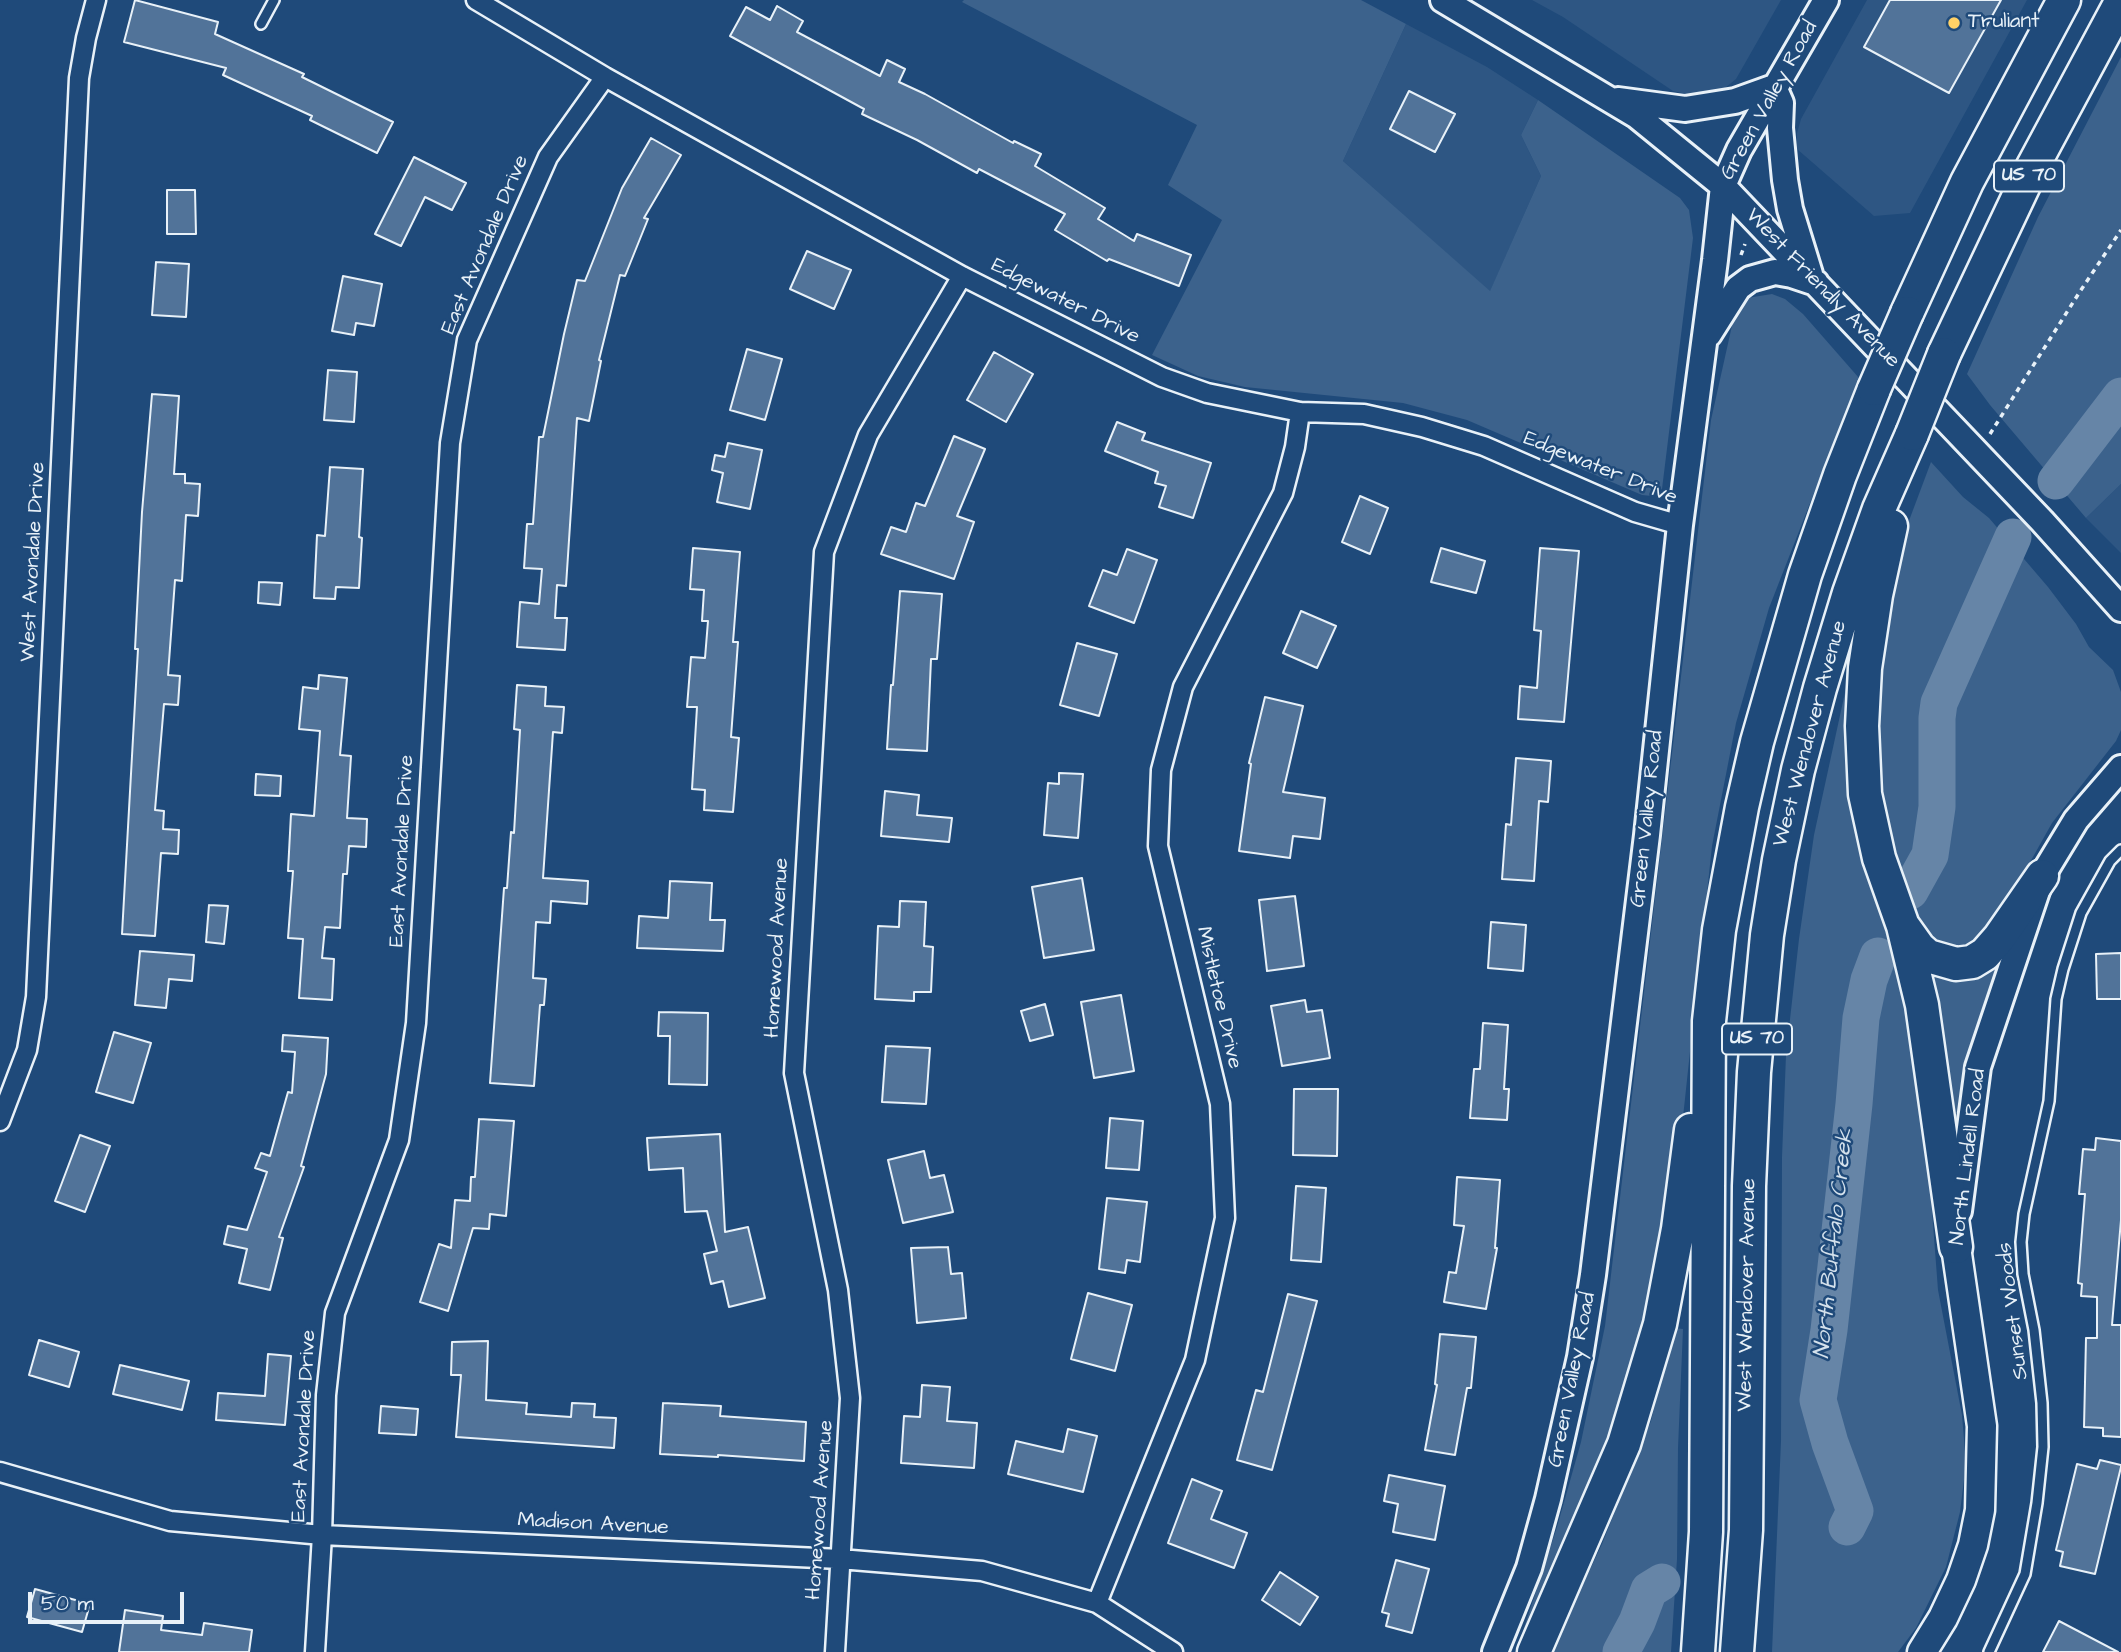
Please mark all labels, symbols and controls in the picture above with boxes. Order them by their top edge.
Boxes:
place label: Truliant [1968,10,2039,36]
marker: Truliant [1946,15,1962,31]
street label: Green Valley Road [1716,17,1824,185]
street label: East Avondale Drive [437,152,535,338]
road number: US 70 [1994,160,2064,192]
street label: West Friendly Avenue [1739,204,1905,374]
street label: Edgewater Drive [986,254,1144,350]
street label: Edgewater Drive [1519,427,1681,511]
street label: West Avondale Drive [16,461,52,663]
street label: West Wendover Avenue [1769,618,1853,850]
street label: Green Valley Road [1626,729,1670,909]
street label: East Avondale Drive [385,754,421,948]
street label: Homewood Avenue [761,857,795,1039]
street label: Mistletoe Drive [1189,925,1247,1071]
road number: US 70 [1722,1023,1792,1054]
street label: North Lindell Road [1946,1067,1992,1247]
water label: North Buffalo Creek [1809,1128,1861,1360]
street label: West Wendover Avenue [1733,1178,1763,1412]
street label: Sunset Woods [1993,1241,2035,1381]
street label: Green Valley Road [1544,1290,1602,1470]
street label: East Avondale Drive [287,1329,323,1523]
street label: Homewood Avenue [802,1419,840,1601]
street label: Madison Avenue [517,1508,669,1542]
scale bar [32,1578,187,1622]
text: 50 m [41,1589,94,1618]

